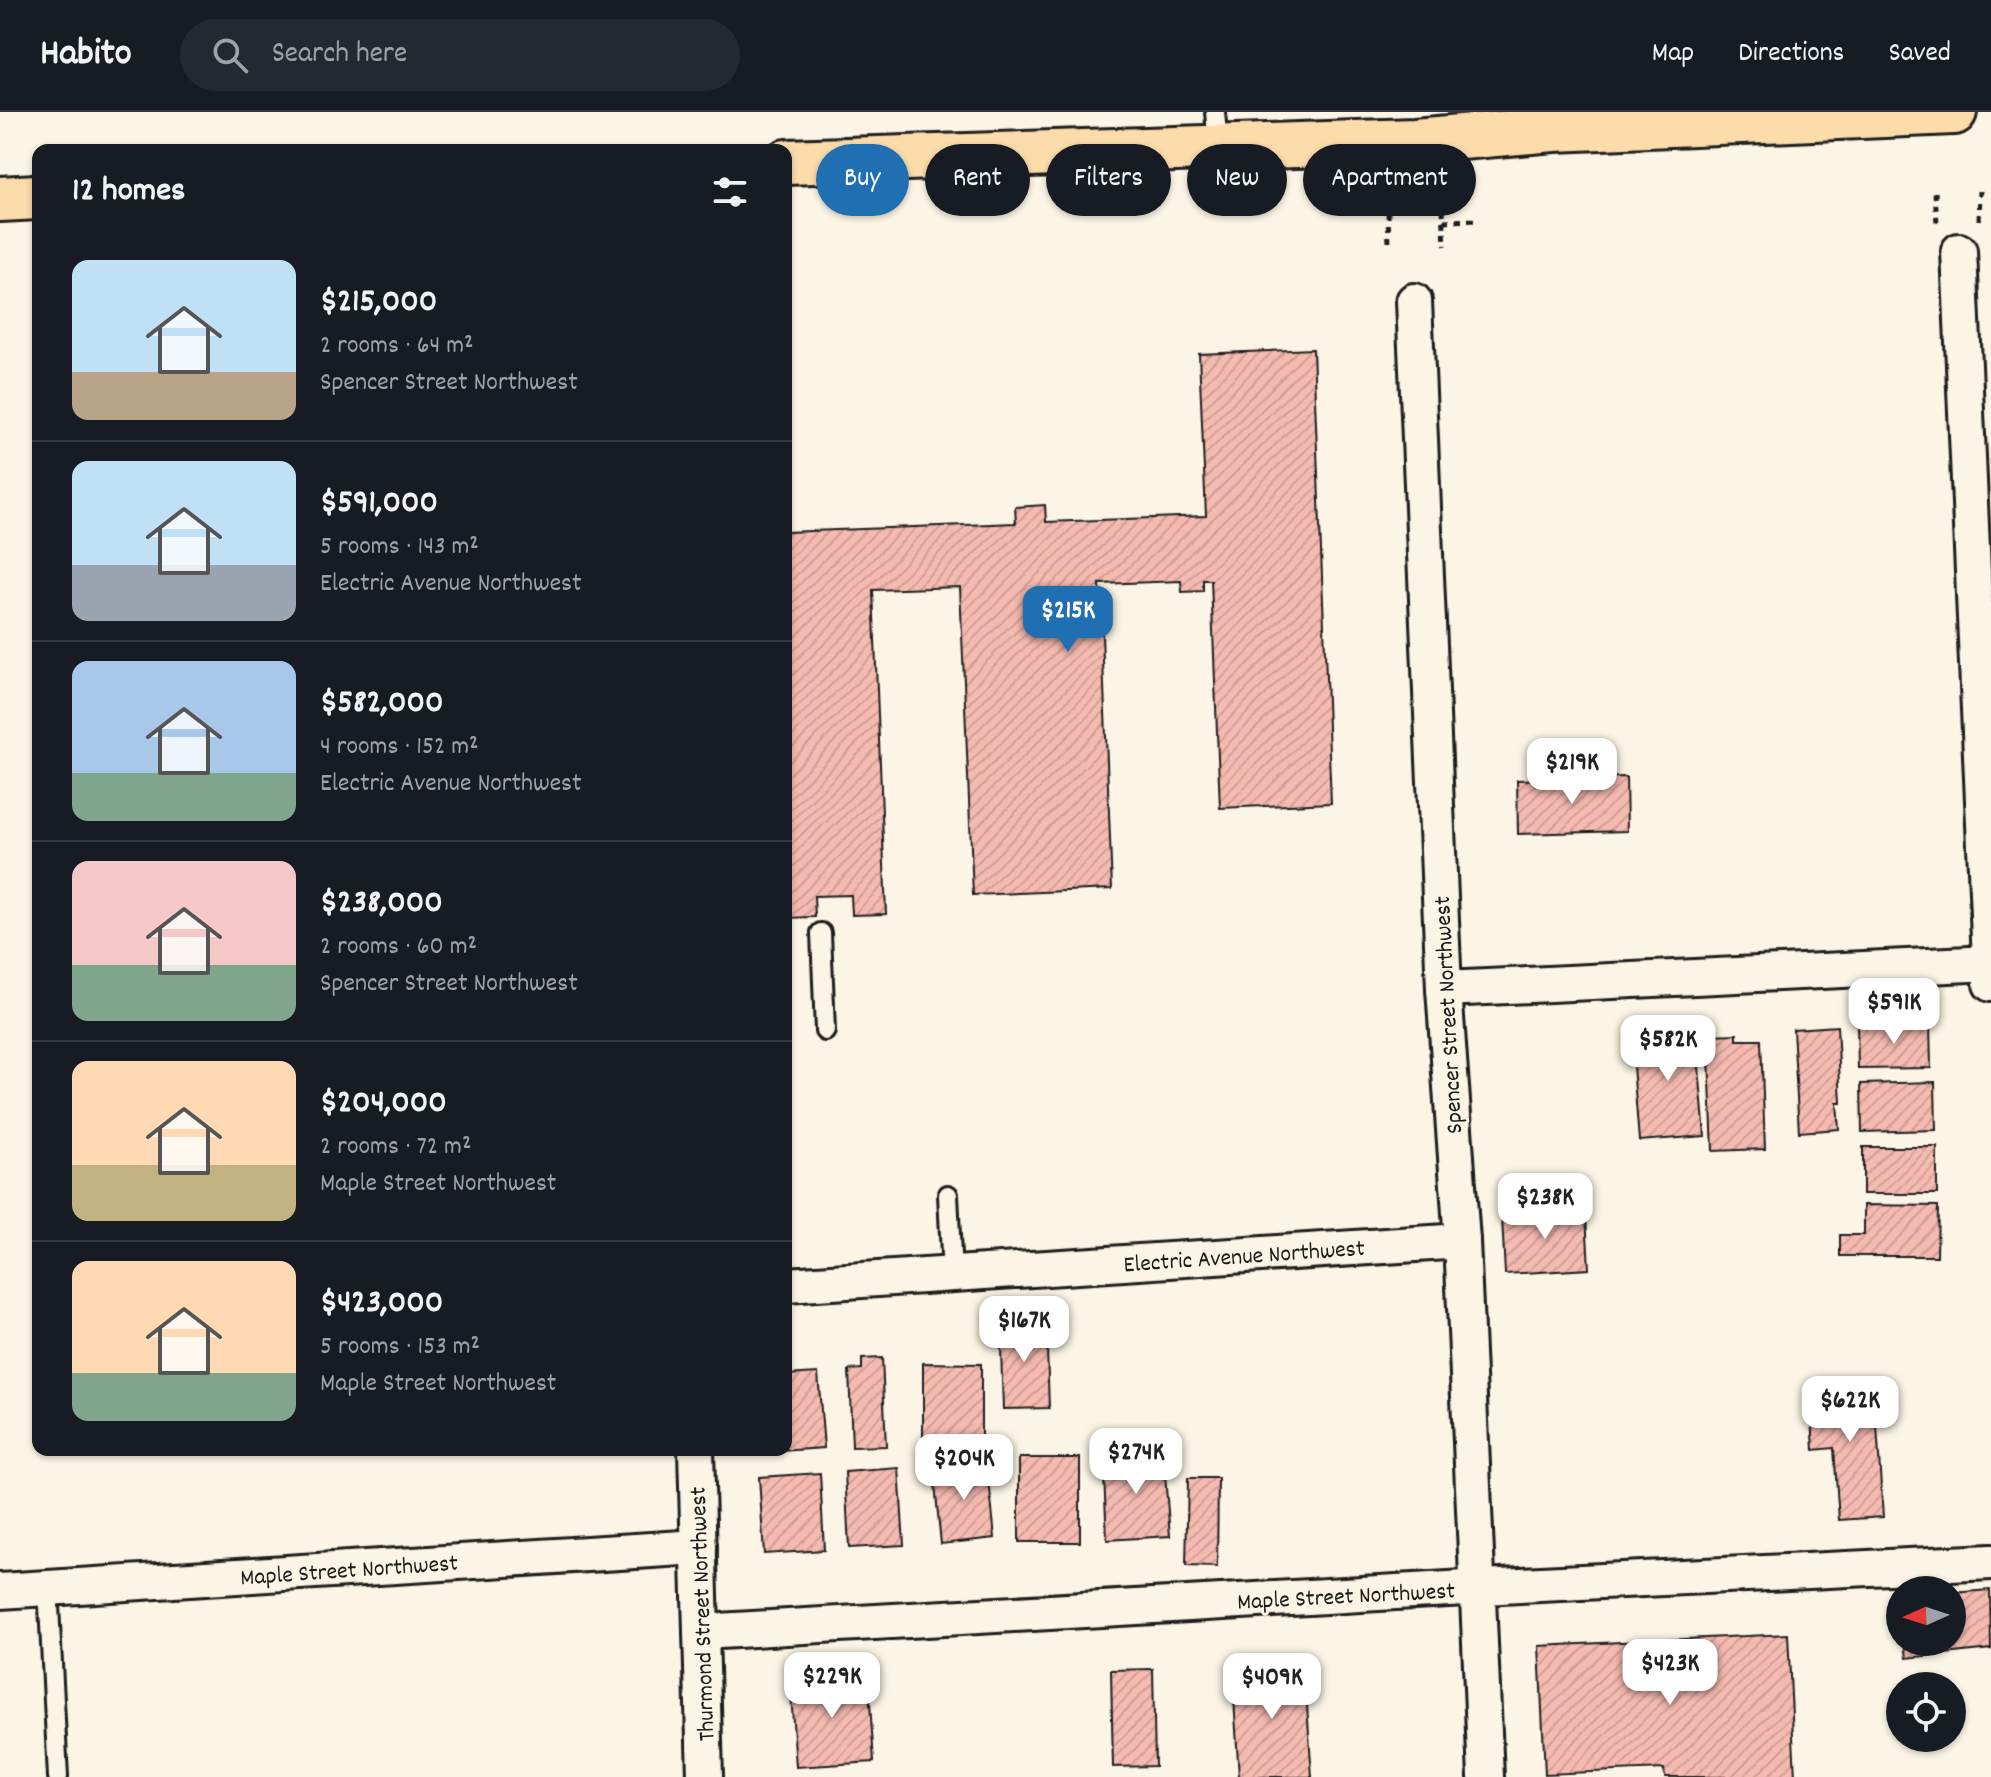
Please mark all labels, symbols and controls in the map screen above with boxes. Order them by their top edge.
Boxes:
search box [180,19,740,91]
text: Habito [40,28,132,83]
icon: search [208,33,252,77]
text: Search here [272,34,407,77]
text: Map [1652,35,1694,75]
text: Directions [1738,35,1844,75]
text: Saved [1888,35,1951,75]
chip: Buy [816,144,909,216]
chip: Rent [925,144,1030,216]
chip: Filters [1046,144,1171,216]
chip: New [1187,144,1287,216]
chip: Apartment [1303,144,1476,216]
text: 12 homes [72,168,185,217]
icon: filters [708,170,752,214]
text: $215,000 [320,279,437,328]
icon: home [136,292,232,388]
text: 2 rooms · 64 m² [320,328,474,365]
text: Spencer Street Northwest [320,365,578,402]
text: $591,000 [320,480,438,529]
icon: home [136,493,232,589]
text: 5 rooms · 143 m² [320,529,479,566]
text: Electric Avenue Northwest [320,566,582,603]
pin: $215K [1012,586,1124,654]
text: $215K [1041,593,1095,630]
text: $582,000 [320,680,444,729]
icon: home [136,693,232,789]
text: 4 rooms · 152 m² [320,729,479,766]
pin: $219K [1516,738,1628,806]
text: $219K [1545,745,1599,782]
text: Electric Avenue Northwest [320,766,582,803]
text: $238,000 [320,880,443,929]
icon: home [136,893,232,989]
street label: Spencer Street Northwest [1427,895,1473,1135]
text: 2 rooms · 60 m² [320,929,477,966]
text: Spencer Street Northwest [320,966,578,1003]
pin: $591K [1838,978,1950,1046]
text: $591K [1867,985,1921,1022]
pin: $582K [1612,1015,1724,1083]
text: $582K [1638,1022,1698,1059]
text: $204,000 [320,1080,447,1129]
icon: home [136,1093,232,1189]
text: 2 rooms · 72 m² [320,1129,471,1166]
text: Maple Street Northwest [320,1166,556,1203]
pin: $238K [1489,1173,1601,1241]
text: $238K [1516,1180,1574,1217]
street label: Electric Avenue Northwest [1123,1233,1366,1283]
text: $423,000 [320,1280,443,1329]
icon: home [136,1293,232,1389]
pin: $167K [968,1296,1080,1364]
text: $167K [997,1303,1051,1340]
text: 5 rooms · 153 m² [320,1329,480,1366]
text: Maple Street Northwest [320,1366,556,1403]
pin: $622K [1794,1376,1906,1444]
text: $622K [1820,1383,1880,1420]
pin: $274K [1080,1428,1192,1496]
pin: $204K [908,1434,1020,1502]
text: $274K [1107,1435,1165,1472]
text: $204K [933,1441,995,1478]
street label: Thurmond Street Northwest [683,1486,725,1742]
street label: Maple Street Northwest [239,1547,459,1597]
street label: Maple Street Northwest [1236,1575,1456,1621]
north arrow [1886,1576,1966,1656]
map controls [1886,1576,1966,1752]
pin: $423K [1614,1639,1726,1707]
text: $423K [1641,1646,1699,1683]
pin: $229K [776,1652,888,1720]
pin: $409K [1216,1653,1328,1721]
text: $229K [802,1659,862,1696]
text: $409K [1241,1660,1303,1697]
button: locate [1886,1672,1966,1752]

